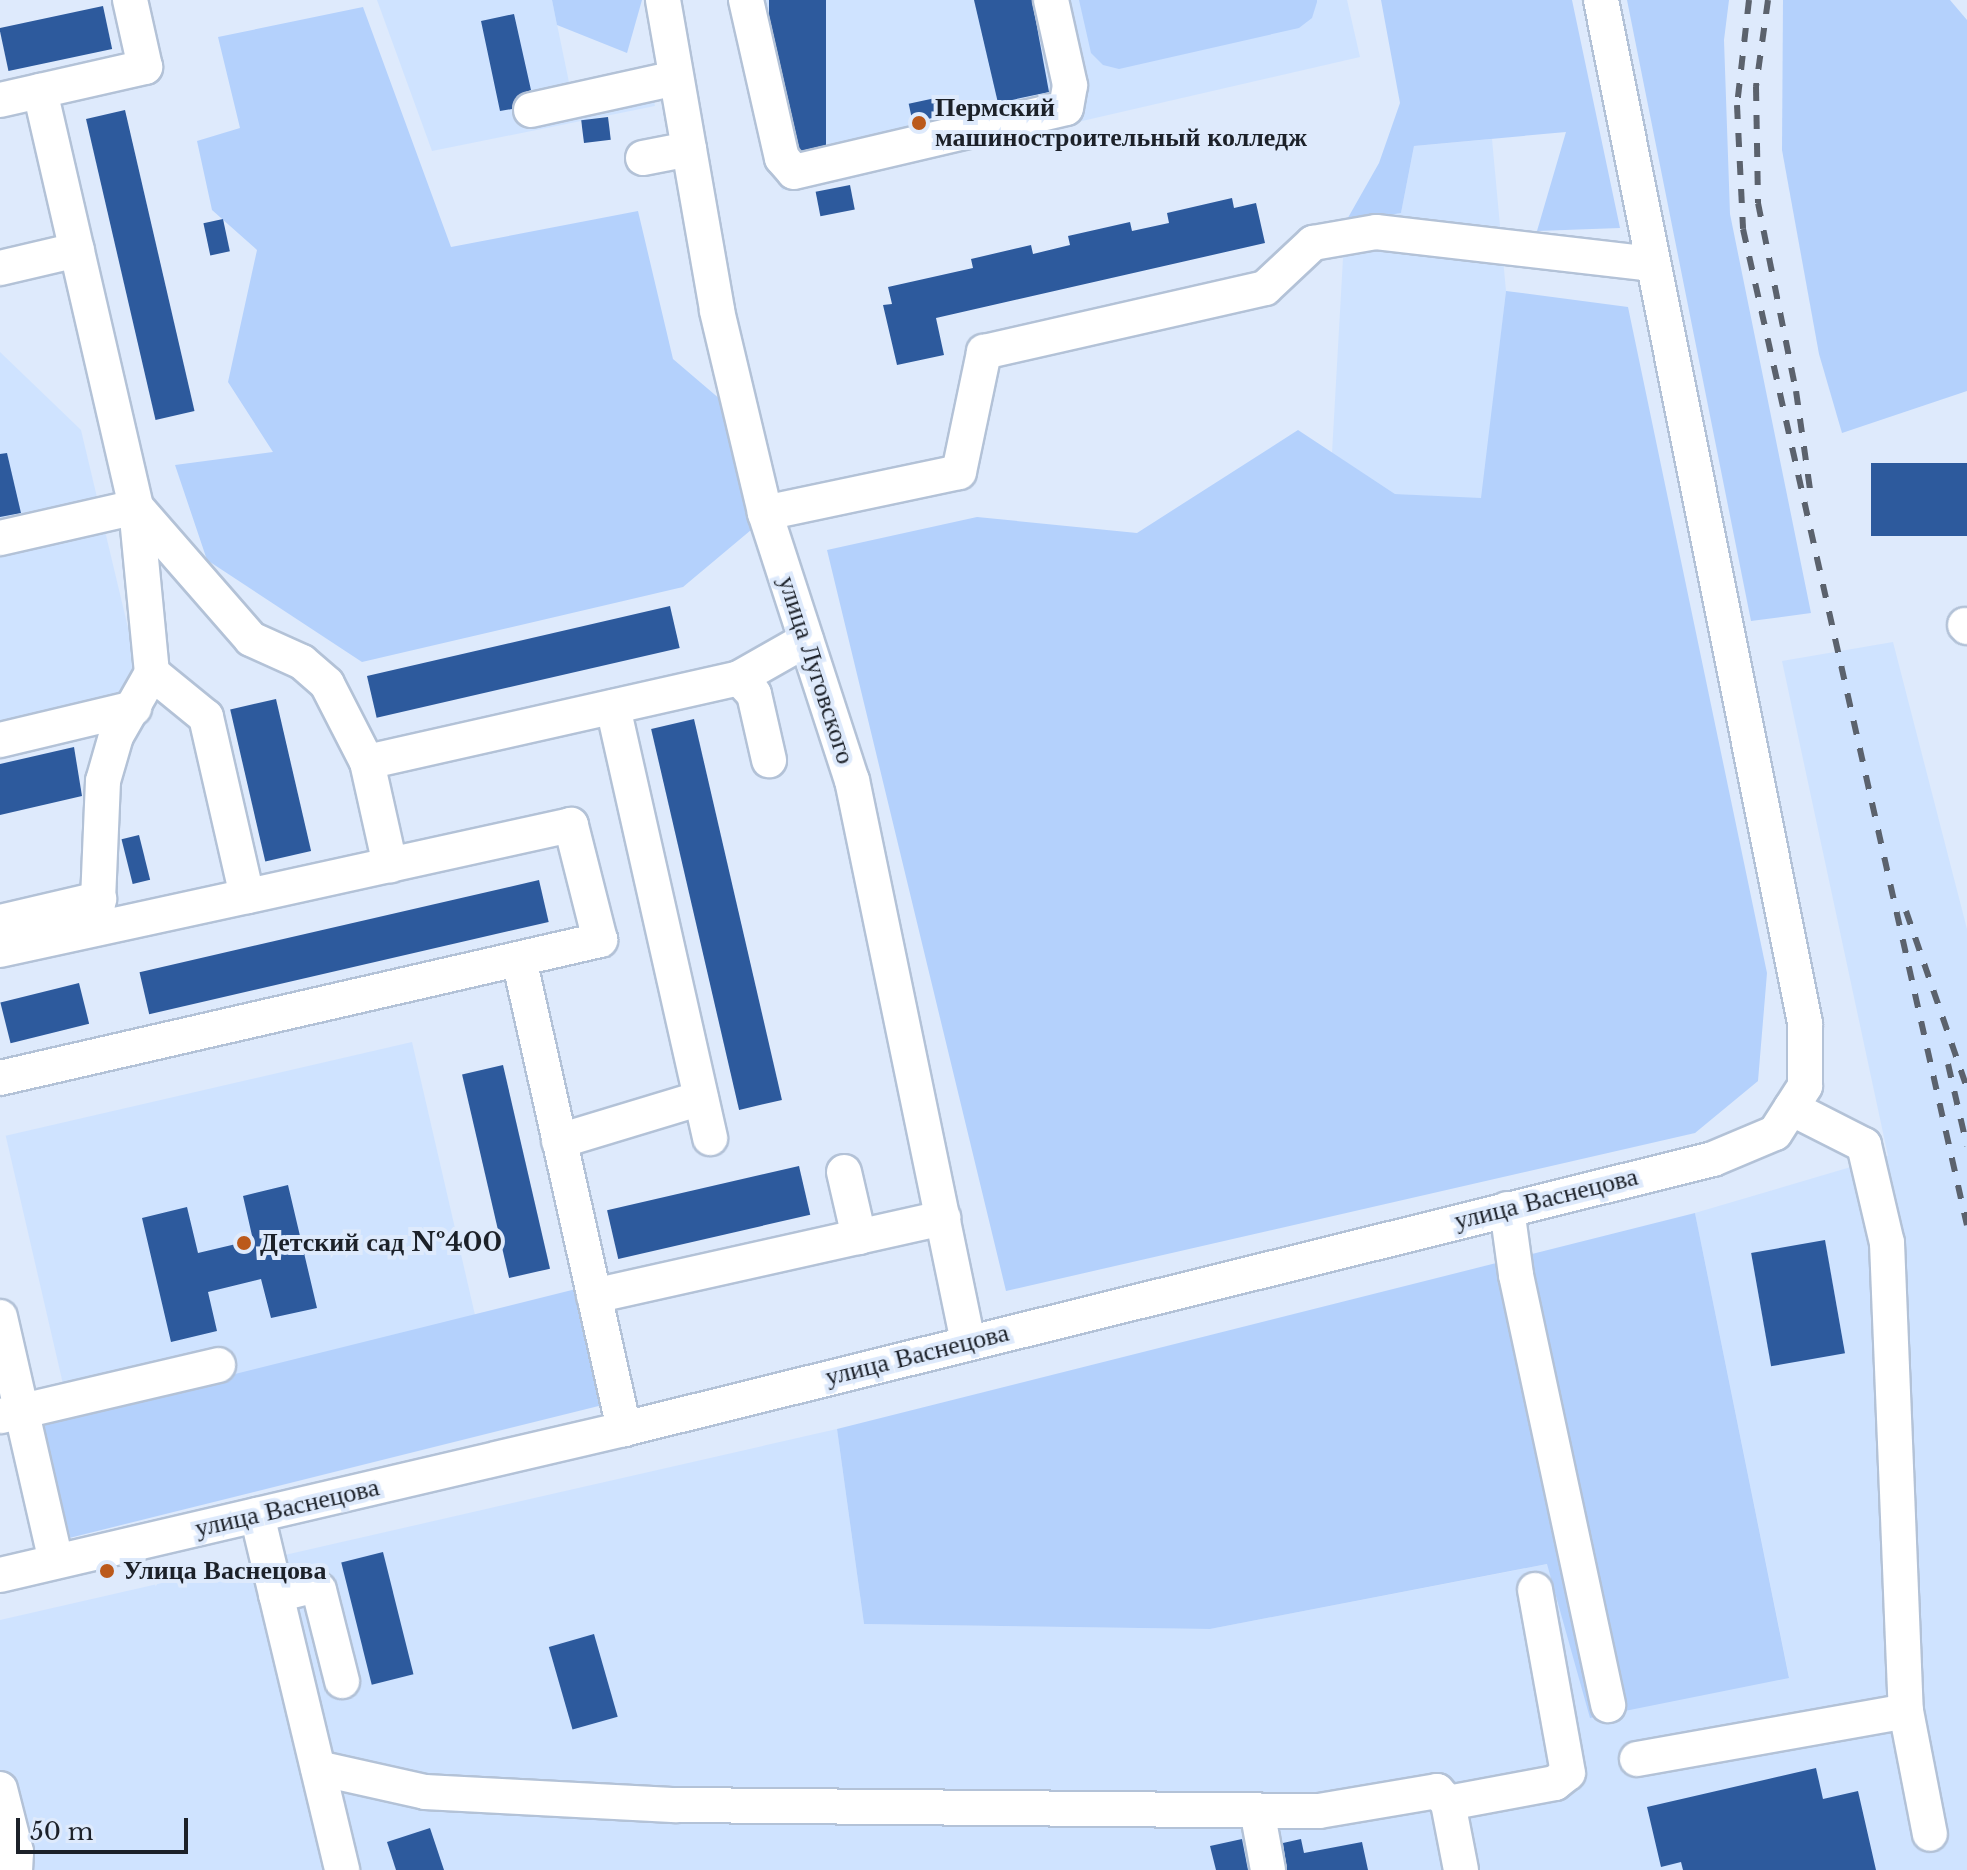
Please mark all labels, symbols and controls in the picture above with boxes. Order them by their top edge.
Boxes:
place label: Пермский машиностроительный колледж [935,92,1307,154]
marker: Пермский машиностроительный колледж [910,114,928,132]
street label: улица Луговского [771,572,861,768]
street label: улица Васнецова [1451,1161,1641,1237]
place label: Детский сад №400 [260,1227,502,1259]
marker: Детский сад №400 [235,1234,253,1252]
street label: улица Васнецова [822,1317,1012,1393]
street label: улица Васнецова [192,1472,382,1544]
place label: Улица Васнецова [123,1555,326,1587]
marker: Улица Васнецова [98,1562,116,1580]
scale bar [20,1802,192,1852]
text: 50 m [30,1817,93,1846]

